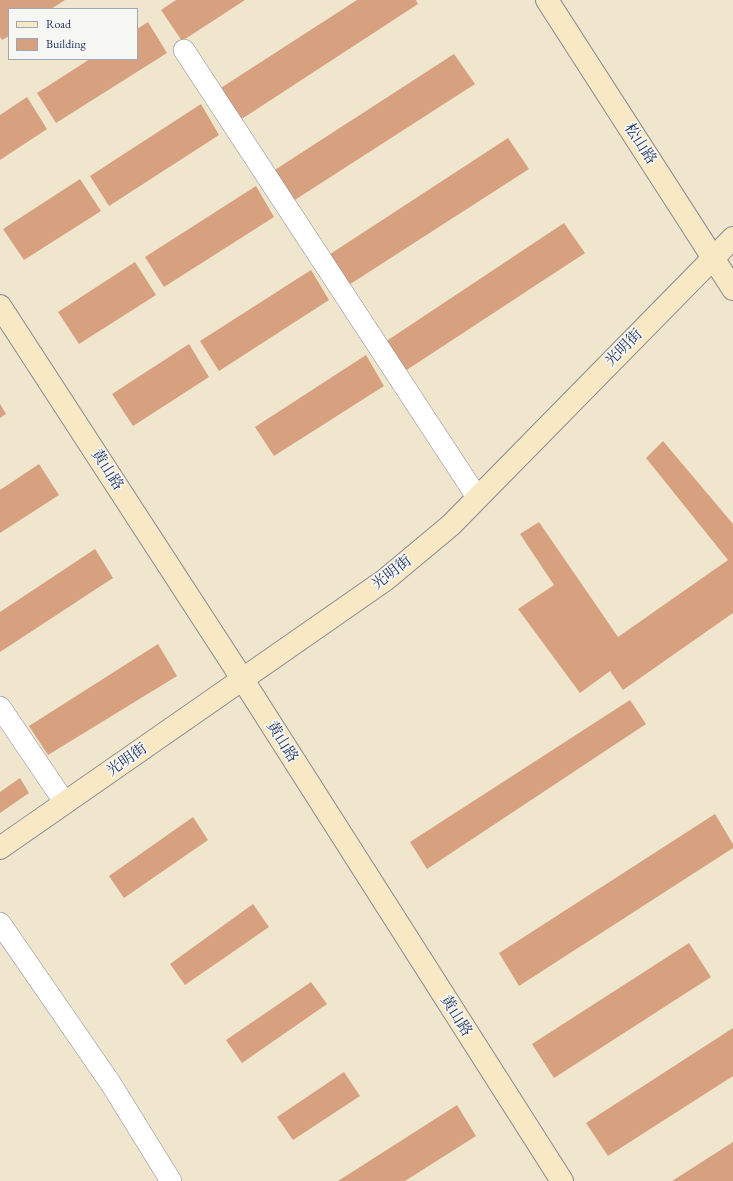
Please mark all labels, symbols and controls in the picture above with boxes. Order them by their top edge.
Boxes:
legend [8,8,138,60]
text: Road [46,16,71,32]
text: Building [46,36,86,52]
street label: 松山路 [620,120,660,168]
street label: 光明街 [602,326,646,370]
street label: 黄山路 [87,446,127,494]
street label: 光明街 [369,552,415,594]
street label: 黄山路 [262,718,302,766]
street label: 光明街 [103,740,151,780]
street label: 黄山路 [436,992,476,1040]

